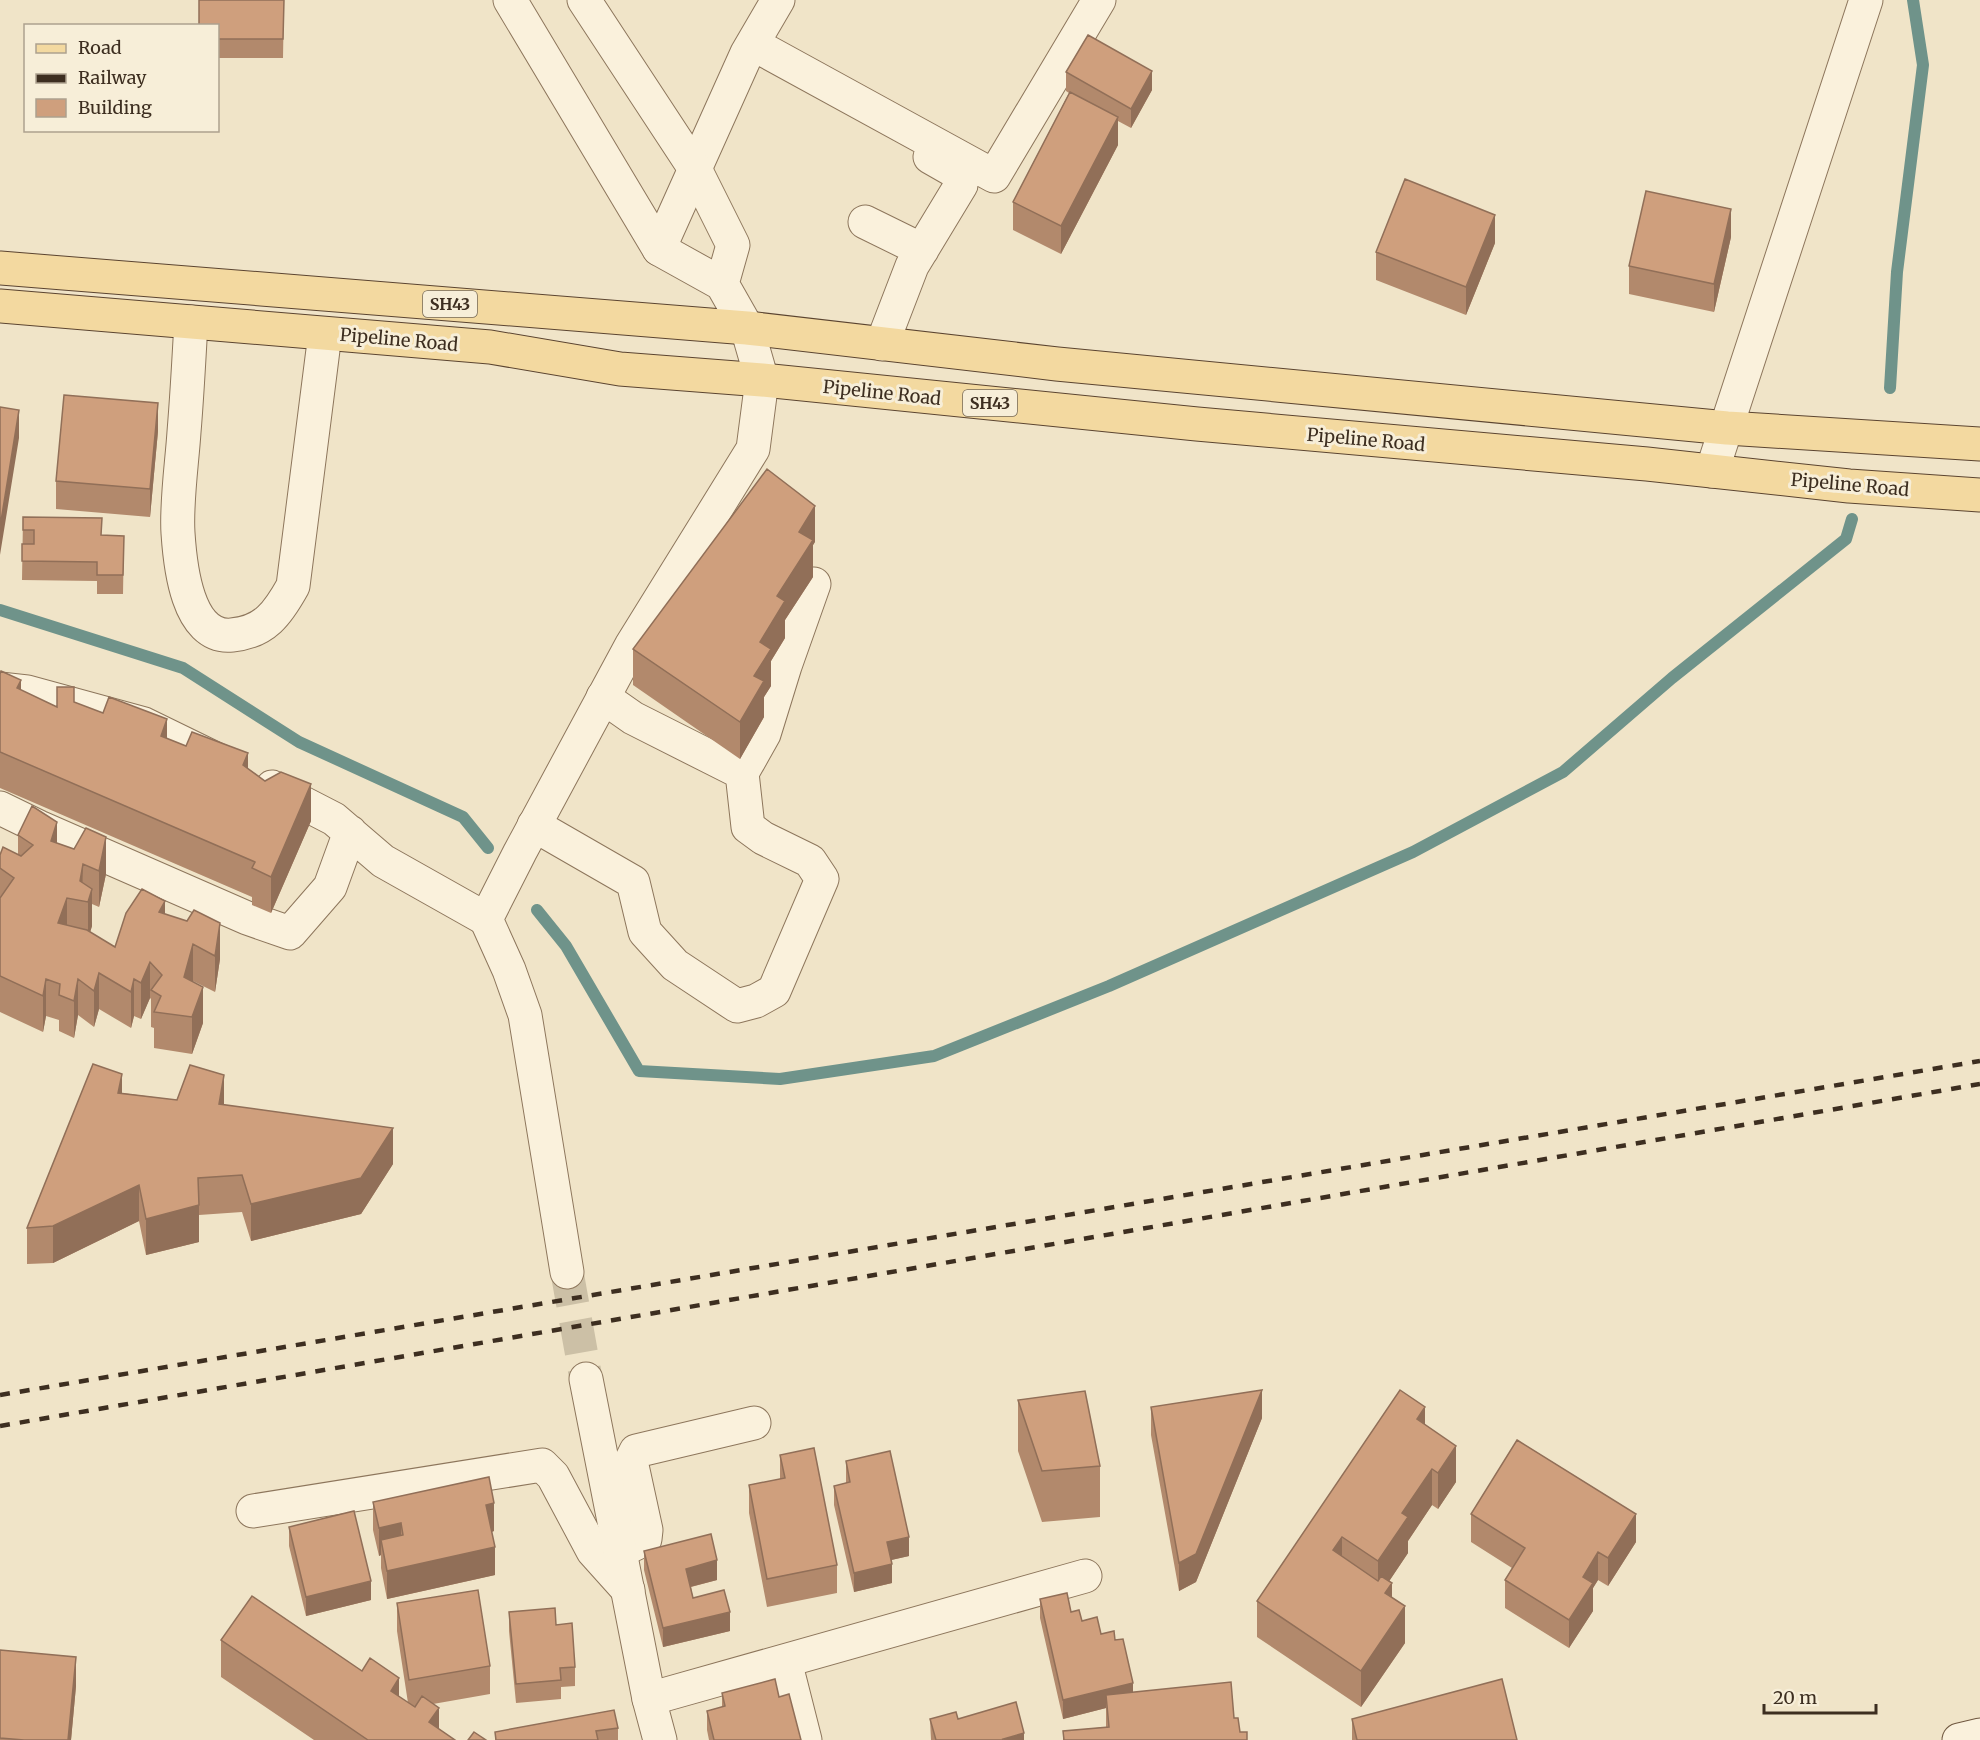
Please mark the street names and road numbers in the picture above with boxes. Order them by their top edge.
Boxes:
road number: SH43 [423,291,477,317]
street label: Pipeline Road [339,323,459,356]
street label: Pipeline Road [822,375,942,410]
road number: SH43 [963,390,1017,416]
street label: Pipeline Road [1306,423,1426,456]
street label: Pipeline Road [1790,468,1910,501]

